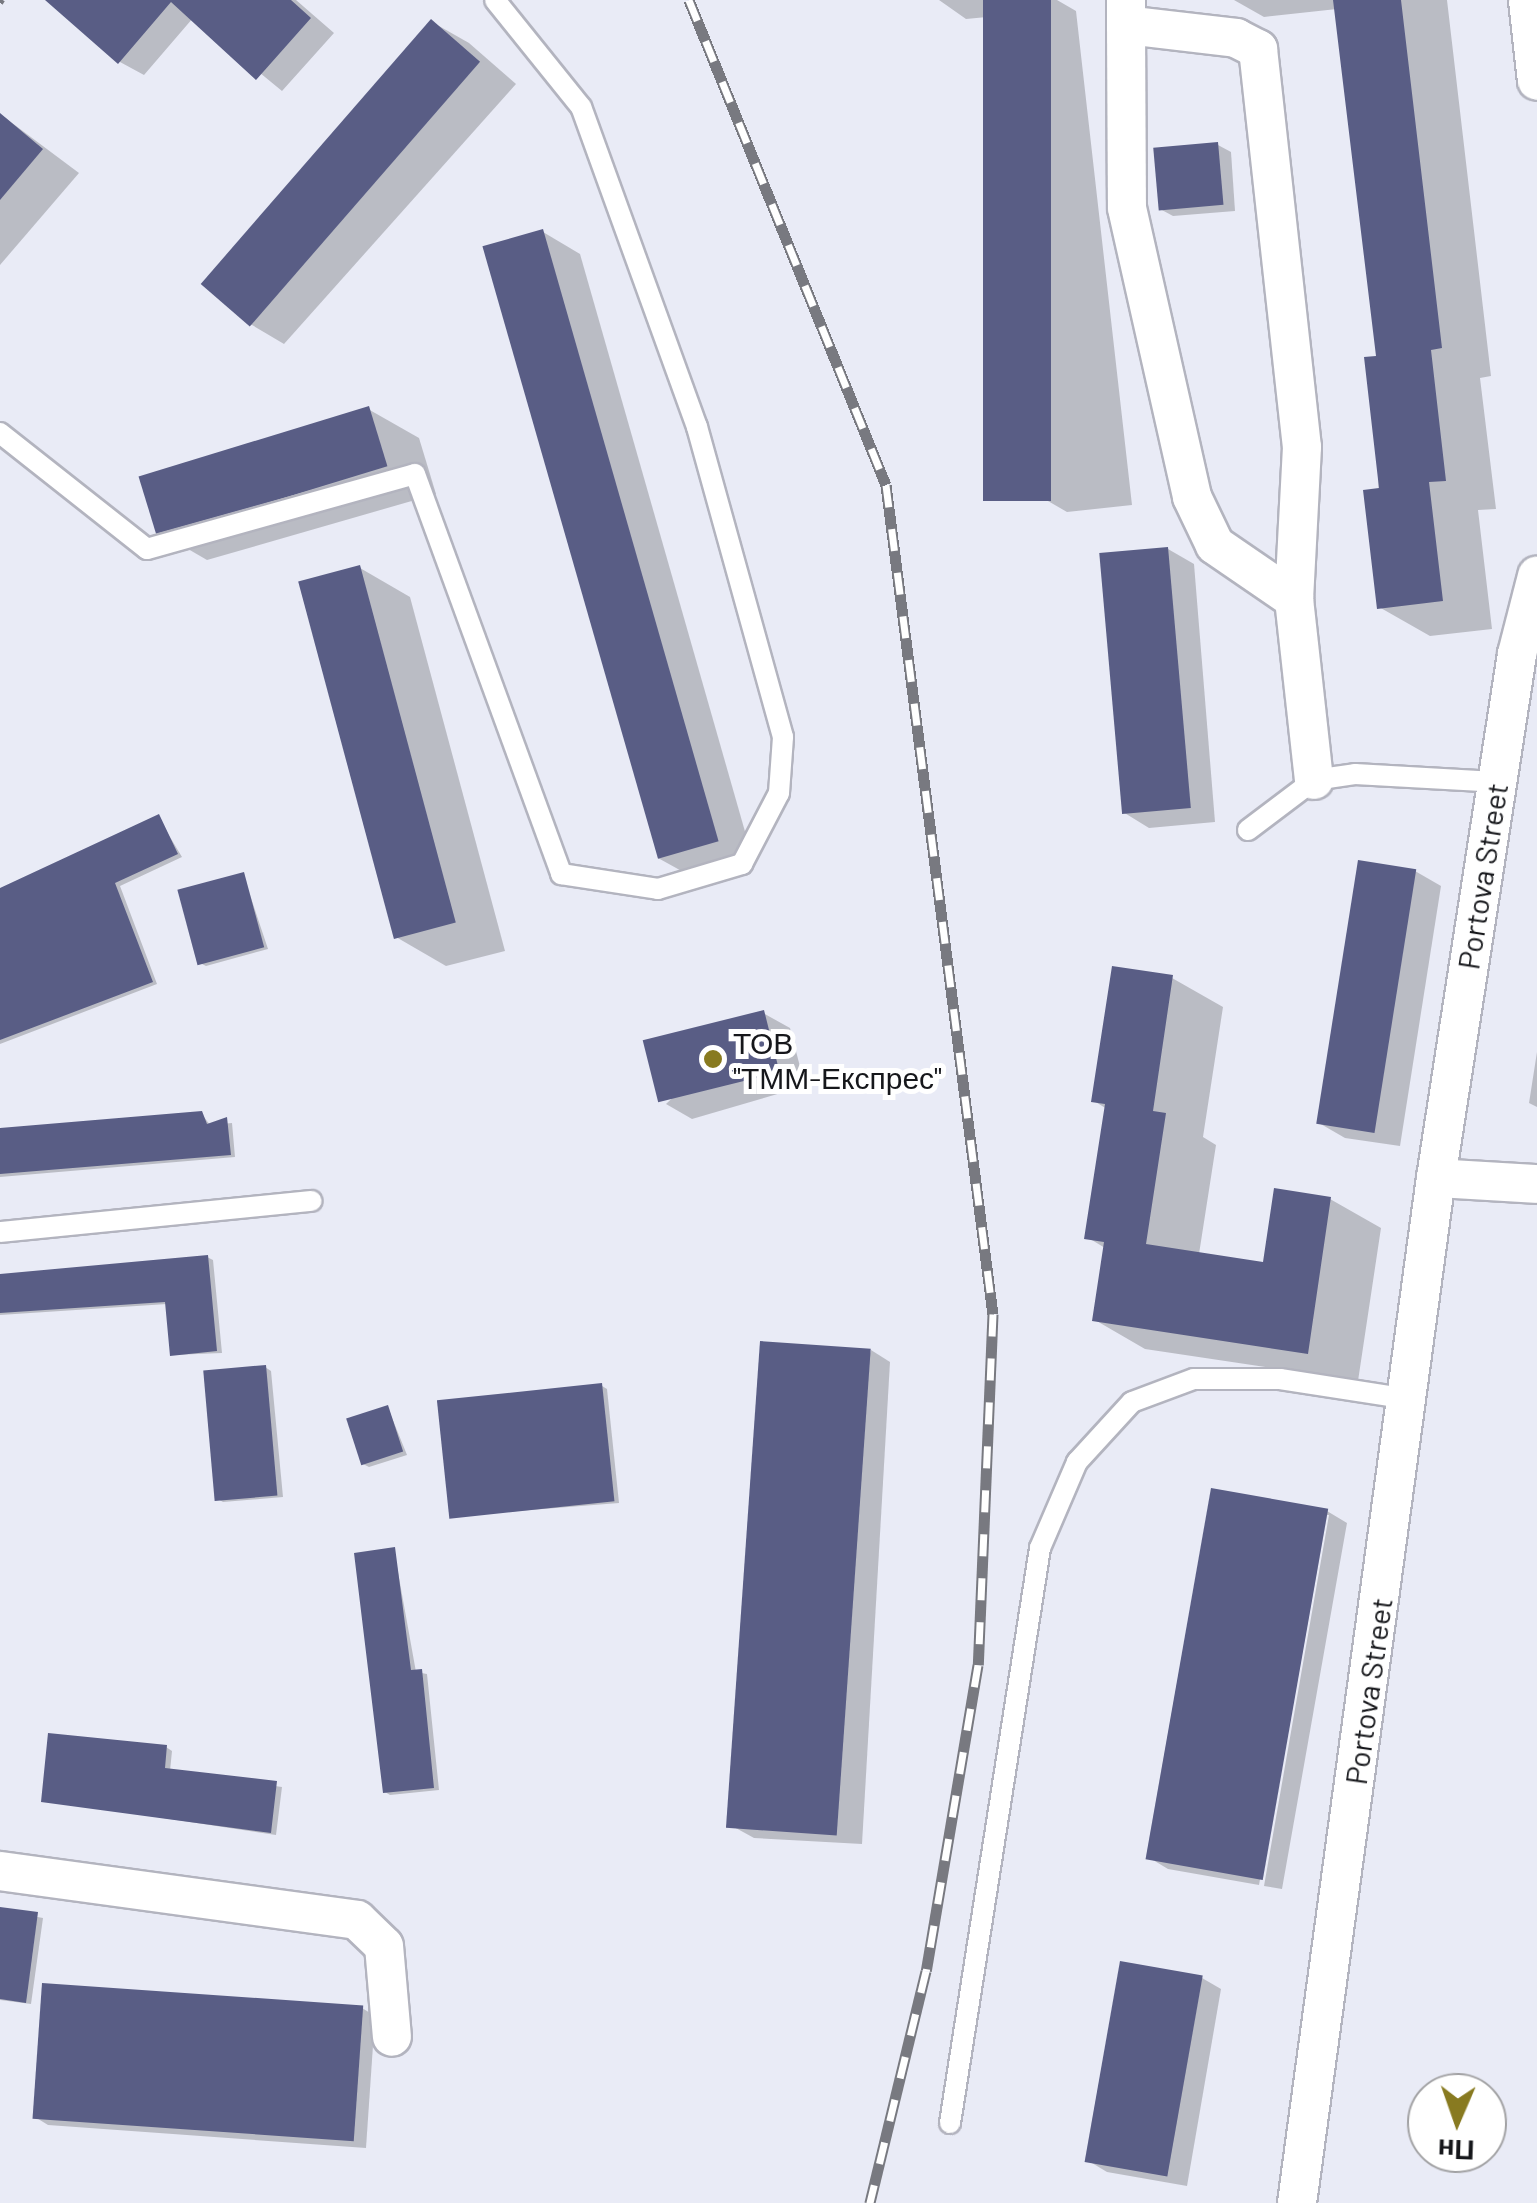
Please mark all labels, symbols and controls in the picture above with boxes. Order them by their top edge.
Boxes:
street label: Portova Street [1449,780,1515,972]
place label: ТОВ "ТММ-Експрес" [733,1024,942,1094]
marker: ТОВ "ТММ-Експрес" [702,1048,724,1070]
street label: Portova Street [1337,1595,1399,1787]
north arrow [1407,2073,1507,2173]
text: Пн [1437,2133,1475,2169]

